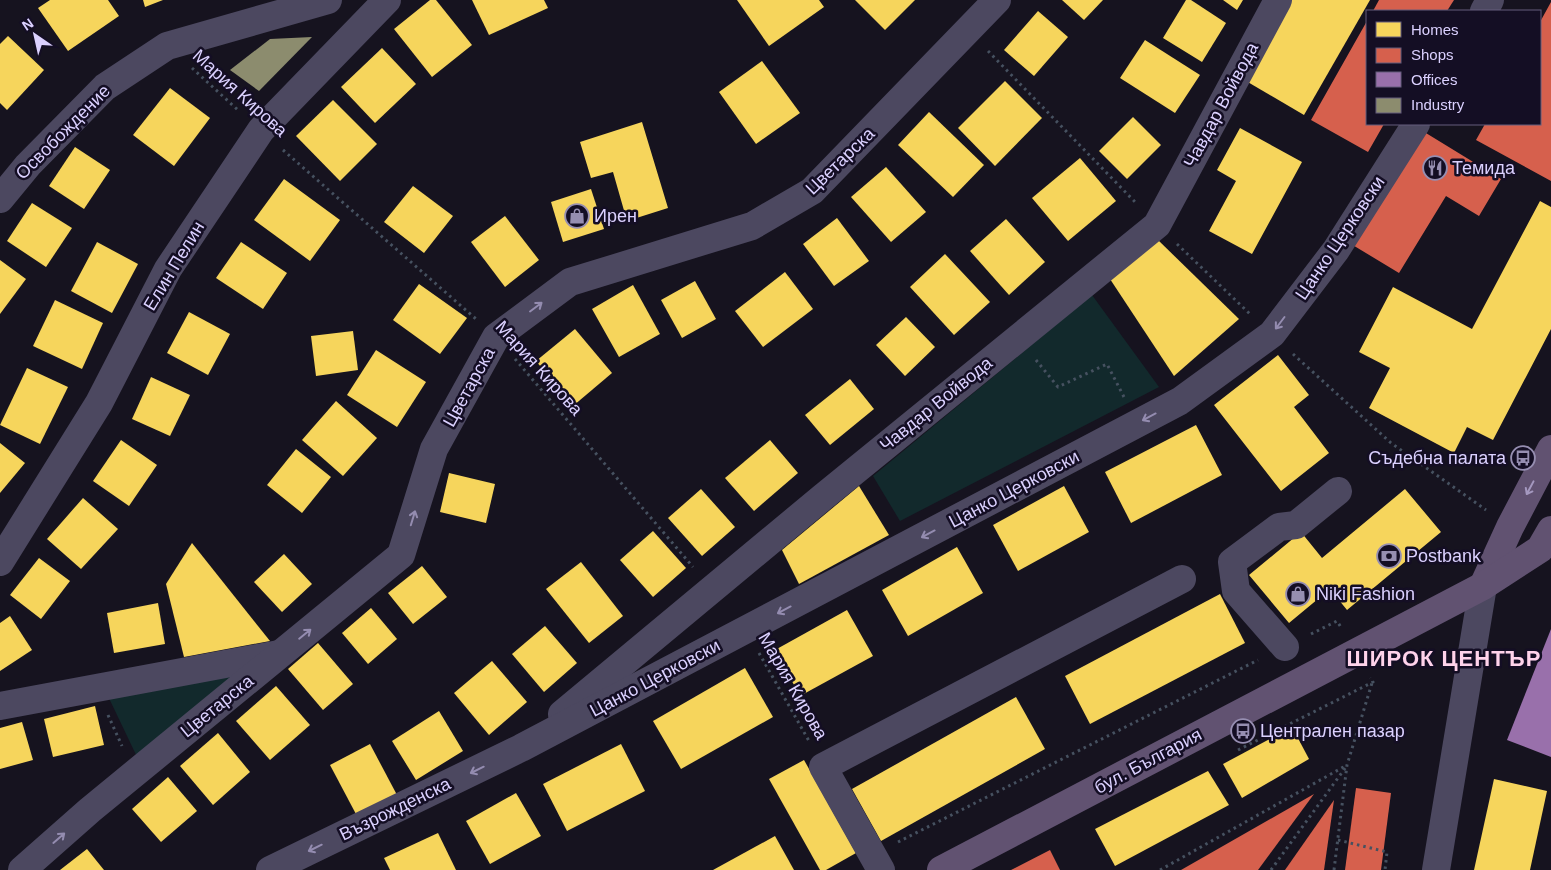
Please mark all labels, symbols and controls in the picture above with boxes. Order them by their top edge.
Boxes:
north arrow [10,10,60,60]
legend [1366,10,1541,125]
text: N [19,15,36,34]
text: Homes [1411,21,1459,38]
street label: Чавдар Войвода [1180,38,1263,171]
street label: Мария Кирова [189,45,292,141]
text: Shops [1411,46,1454,63]
text: Offices [1411,71,1457,88]
street label: Освобождение [12,81,114,183]
text: Industry [1411,96,1465,113]
street label: Цветарска [802,123,879,199]
restaurant icon: Темида [1422,155,1448,181]
place label: Темида [1452,158,1516,178]
street label: Цанко Церковски [1291,173,1389,303]
shop icon: Ирен [564,203,590,229]
place label: Ирен [594,206,637,226]
street label: Елин Пелин [140,218,208,314]
one-way arrow [529,302,542,313]
one-way arrow [1275,316,1286,329]
street label: Мария Кирова [491,317,587,420]
street label: Цветарска [439,343,499,430]
street label: Чавдар Войвода [876,352,997,455]
one-way arrow [1142,413,1157,422]
bus stop icon: Съдебна палата [1510,445,1536,471]
street label: Цанко Церковски [946,446,1082,532]
place label: Съдебна палата [1368,448,1507,468]
one-way arrow [1525,480,1534,495]
one-way arrow [408,511,418,527]
one-way arrow [921,530,936,539]
bank icon: Postbank [1376,543,1402,569]
place label: Postbank [1406,546,1482,566]
shop icon: Niki Fashion [1285,581,1311,607]
place label: Niki Fashion [1316,584,1415,604]
one-way arrow [777,605,792,615]
one-way arrow [299,628,312,639]
street label: Мария Кирова [754,629,832,744]
street label: Цанко Церковски [587,635,723,721]
district label: ШИРОК ЦЕНТЪР [1347,646,1541,671]
street label: Цветарска [177,670,258,741]
bus stop icon: Централен пазар [1230,718,1256,744]
place label: Централен пазар [1260,721,1405,741]
street label: бул. България [1091,724,1205,798]
one-way arrow [470,765,485,775]
street label: Възрожденска [336,773,455,845]
one-way arrow [52,832,65,844]
one-way arrow [308,844,323,853]

